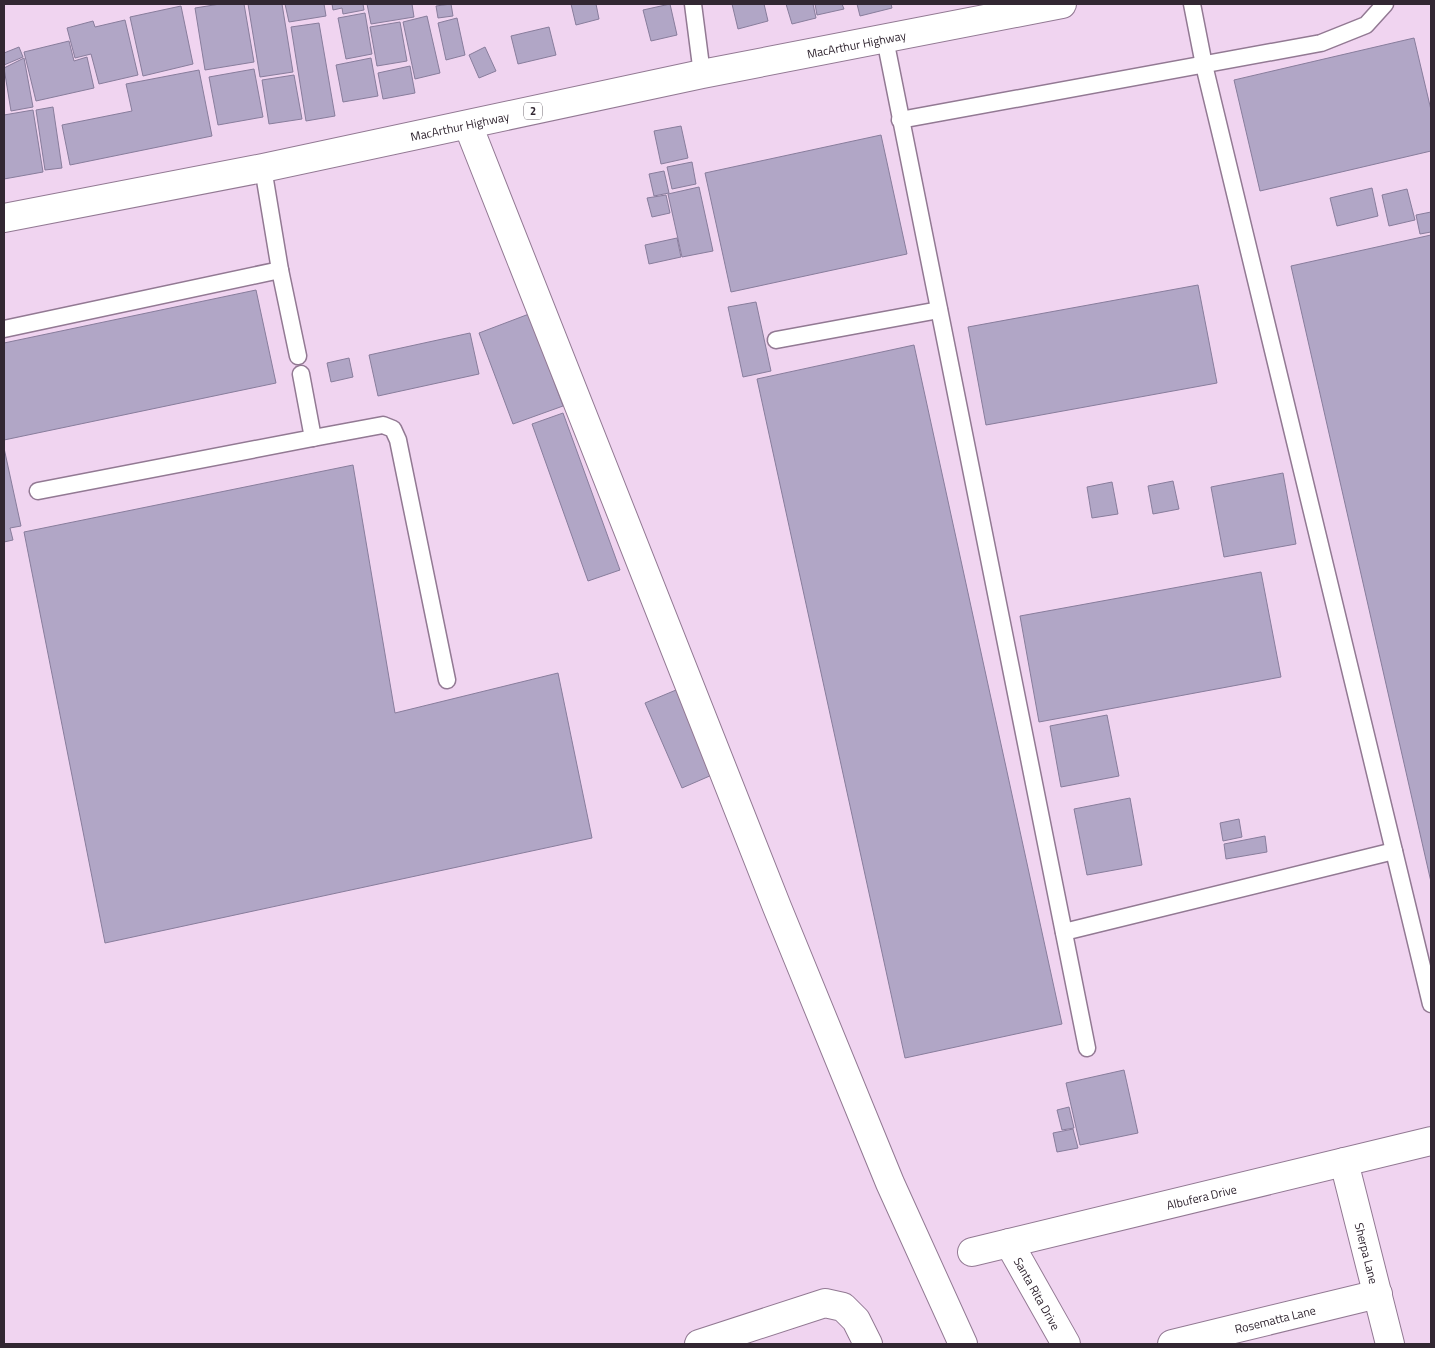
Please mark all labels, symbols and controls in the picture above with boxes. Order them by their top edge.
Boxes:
street label: MacArthur Highway [805,25,908,63]
road number: 2 [524,102,542,120]
street label: MacArthur Highway [409,106,511,146]
street label: Albufera Drive [1164,1179,1238,1214]
street label: Sherpa Lane [1350,1221,1384,1286]
street label: Santa Rita Drive [1009,1254,1066,1333]
street label: Rosematta Lane [1233,1300,1317,1338]

